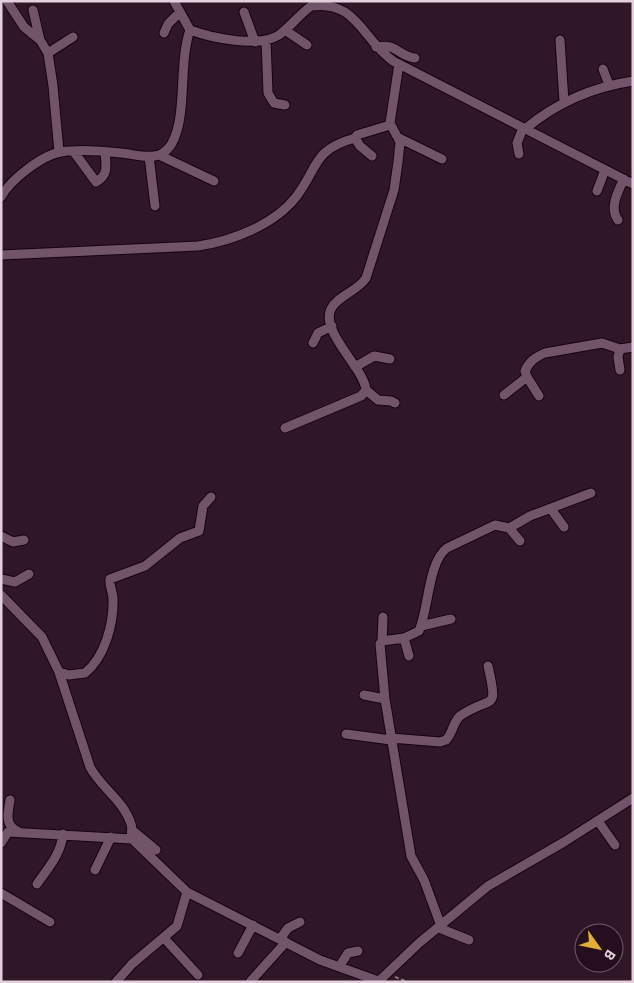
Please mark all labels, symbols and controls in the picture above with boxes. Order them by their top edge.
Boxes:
north arrow [574,923,624,973]
text: B [601,947,620,964]

